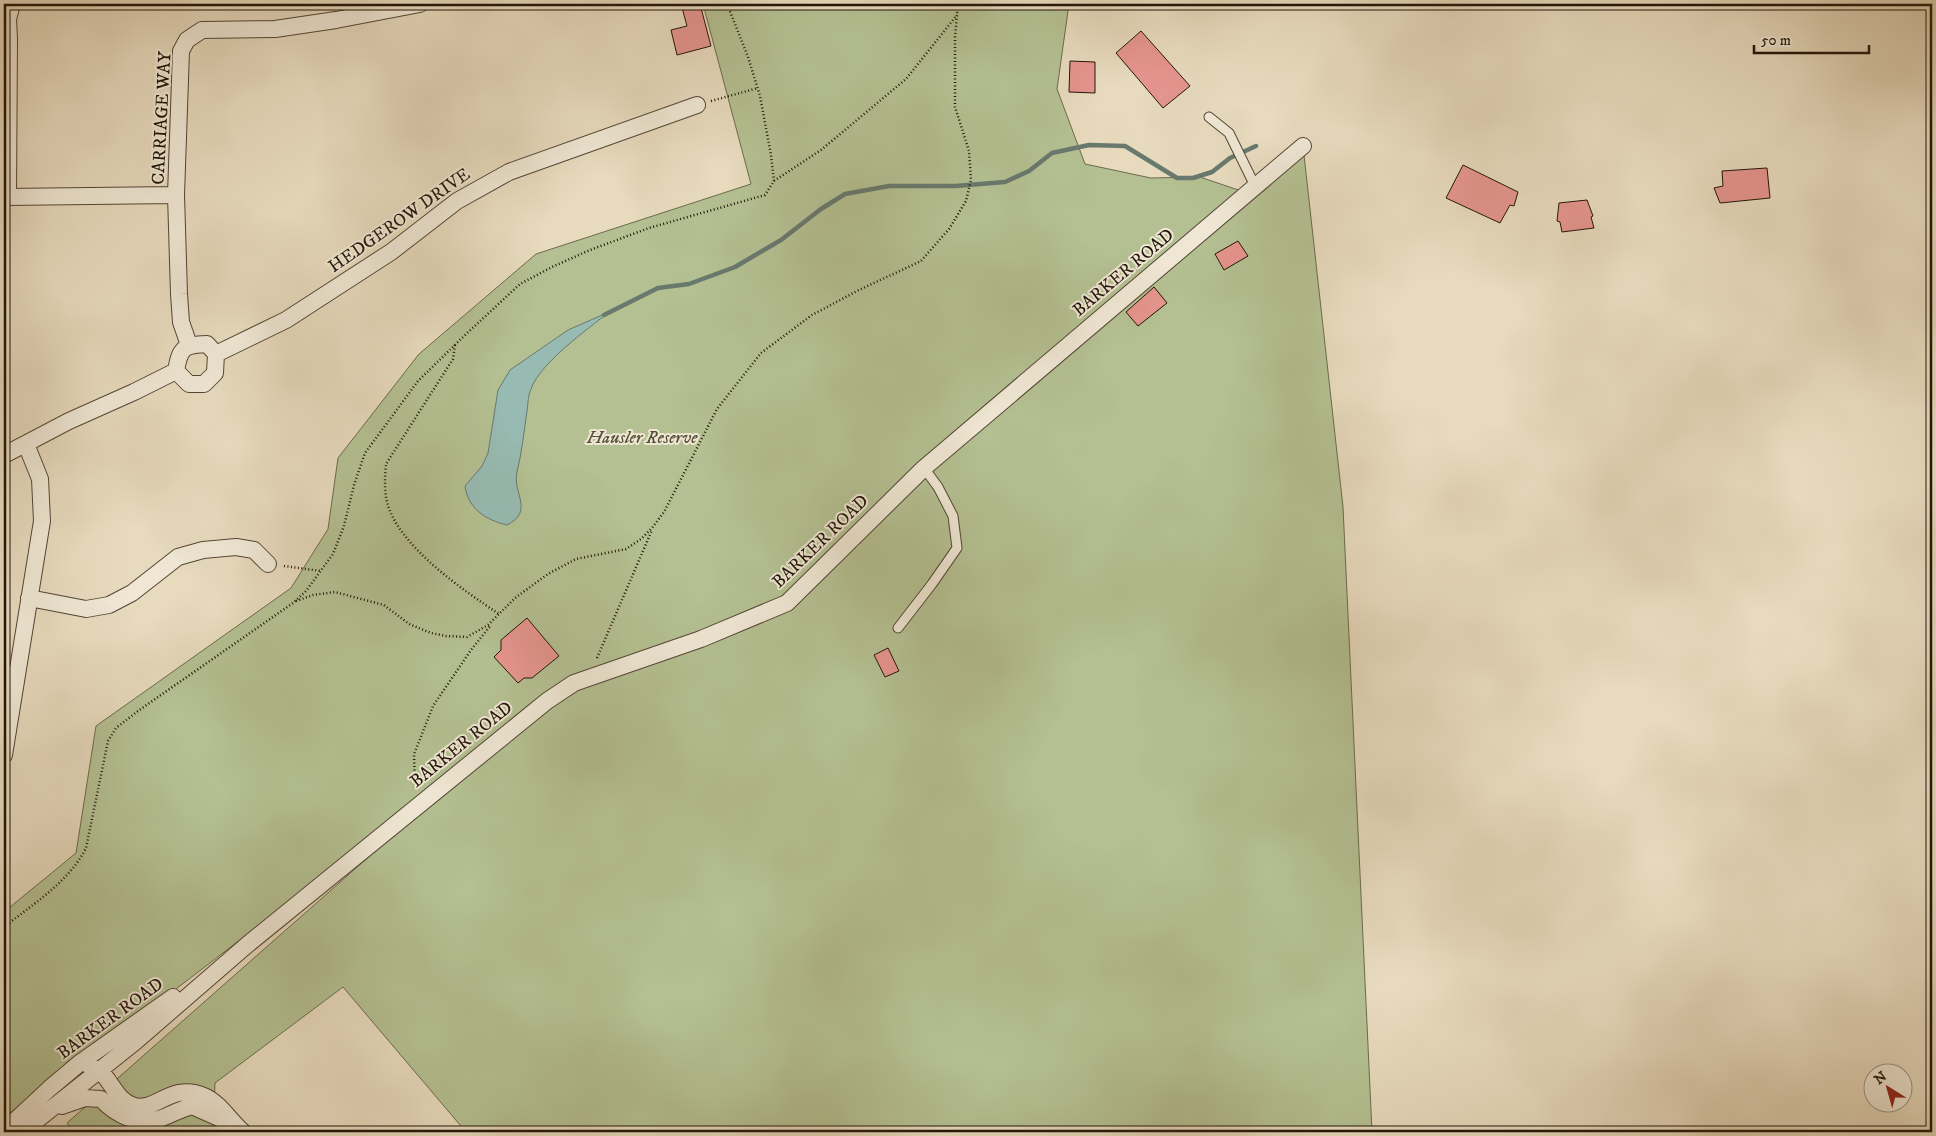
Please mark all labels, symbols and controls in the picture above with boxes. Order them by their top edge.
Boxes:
scale bar [1754,22,1868,54]
text: 50 m [1761,31,1791,50]
street label: CARRIAGE WAY [148,50,177,185]
street label: HEDGEROW DRIVE [324,163,475,278]
street label: BARKER ROAD [1069,224,1179,321]
park label: Hausler Reserve [586,427,698,449]
street label: BARKER ROAD [768,490,873,593]
street label: BARKER ROAD [406,697,517,793]
street label: BARKER ROAD [53,973,168,1065]
north arrow [1864,1064,1914,1114]
text: N [1871,1067,1891,1089]

